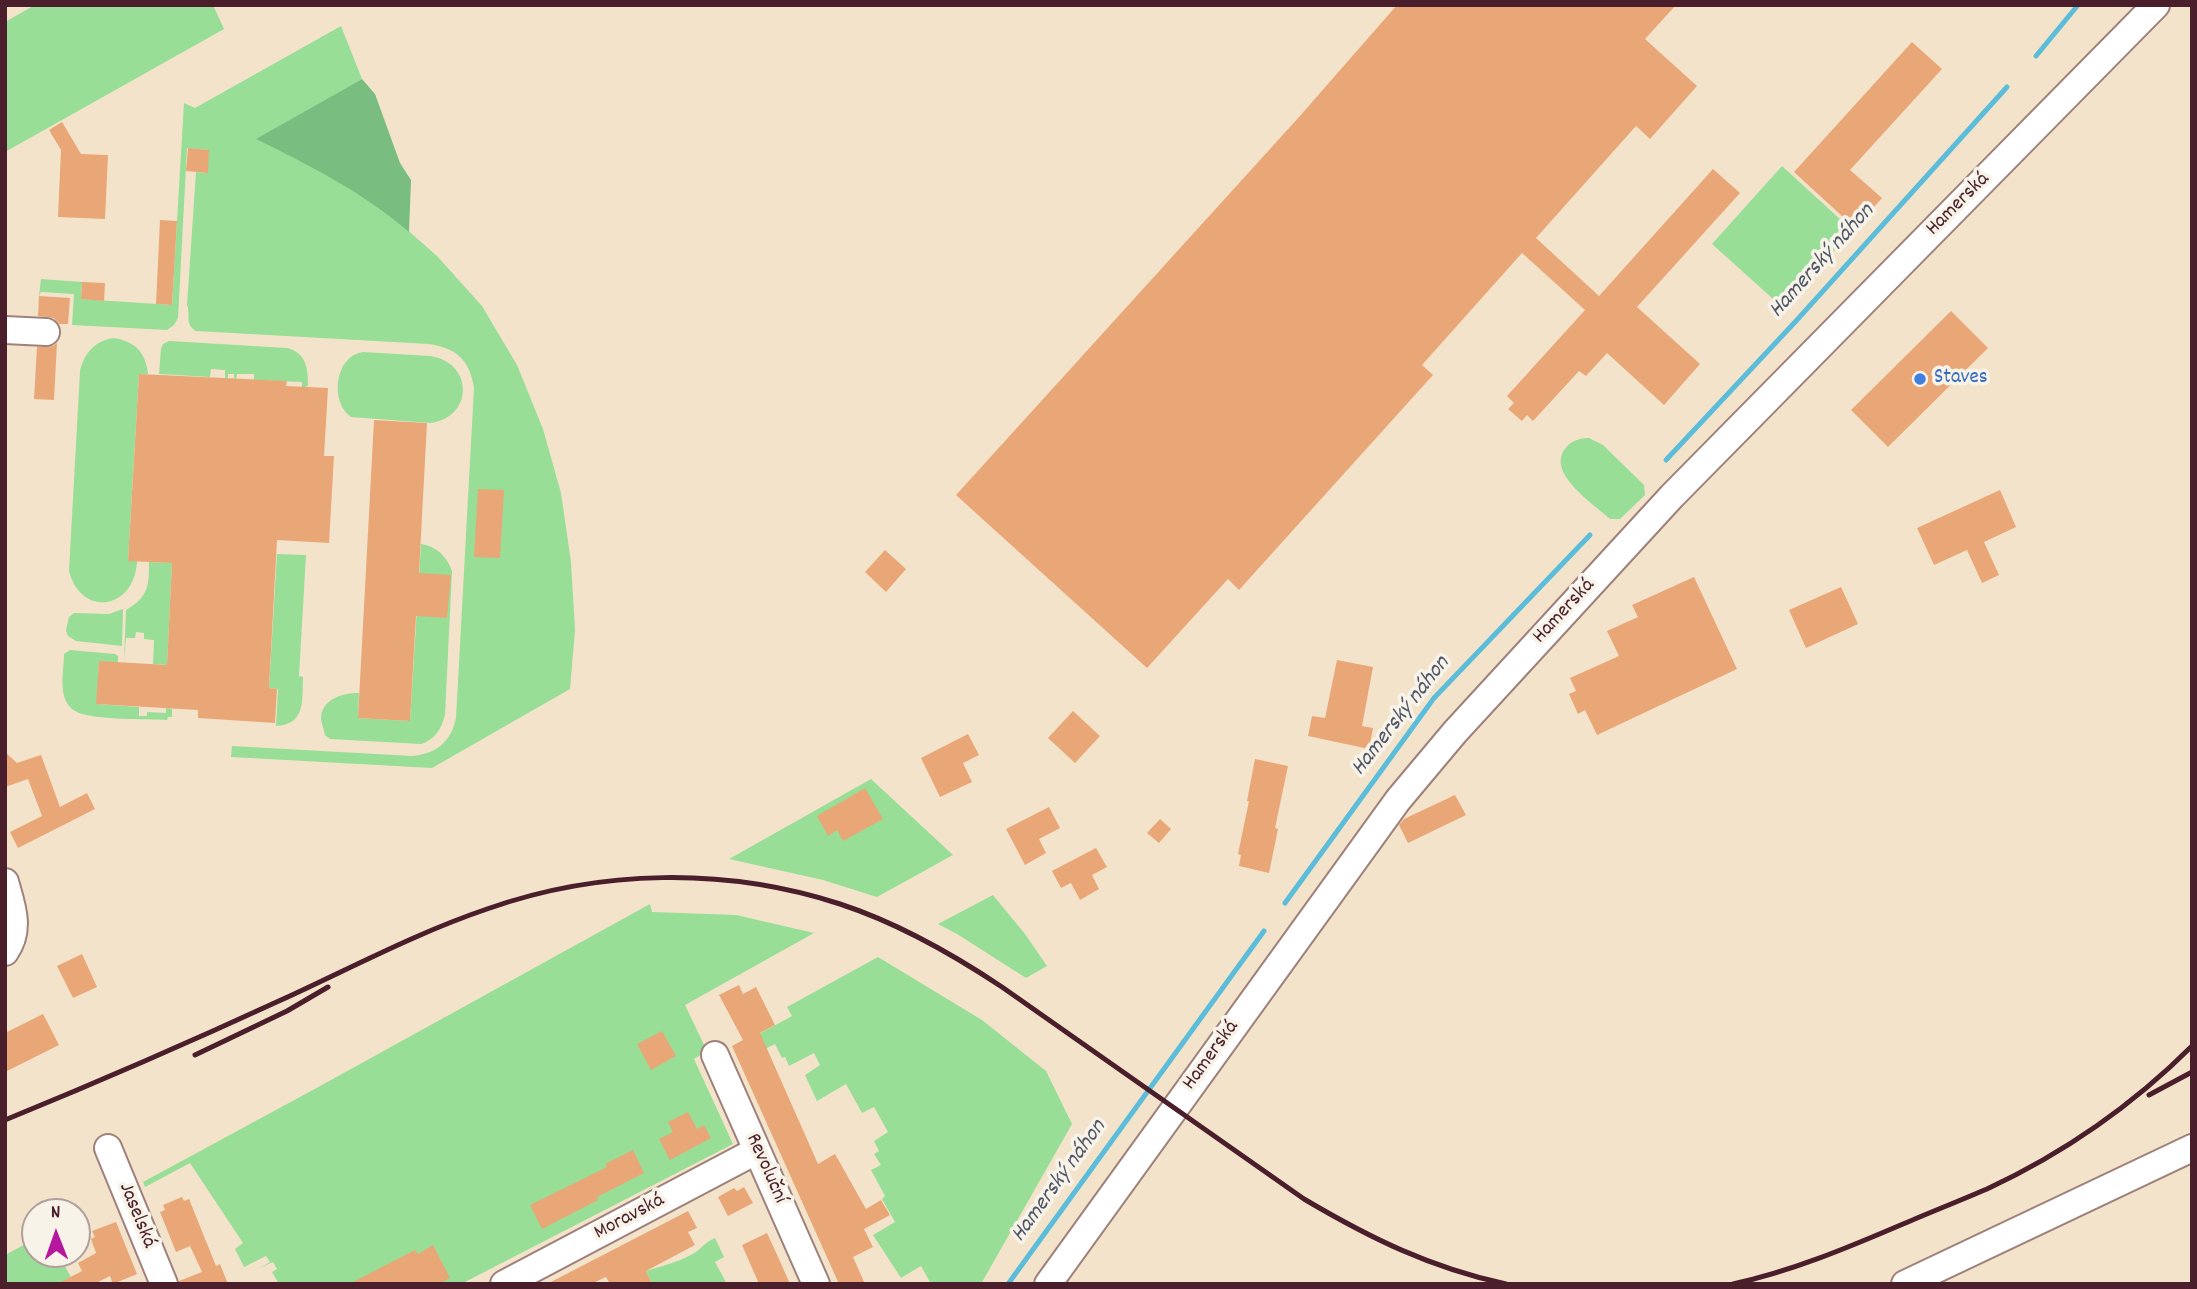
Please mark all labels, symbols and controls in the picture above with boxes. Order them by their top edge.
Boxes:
street label: Hamerská [1922,168,1996,242]
water label: Hamerský náhon [1764,199,1882,325]
place label: Staves [1934,366,1988,392]
marker: Staves [1912,371,1928,387]
street label: Hamerská [1529,574,1601,650]
water label: Hamerský náhon [1347,652,1457,782]
street label: Hamerská [1178,1016,1246,1096]
water label: Hamerský náhon [1006,1116,1114,1248]
street label: Revoluční [739,1130,791,1208]
street label: Jaselská [111,1180,161,1252]
street label: Moravská [591,1189,669,1247]
north arrow [21,1198,91,1268]
text: N [51,1200,61,1227]

